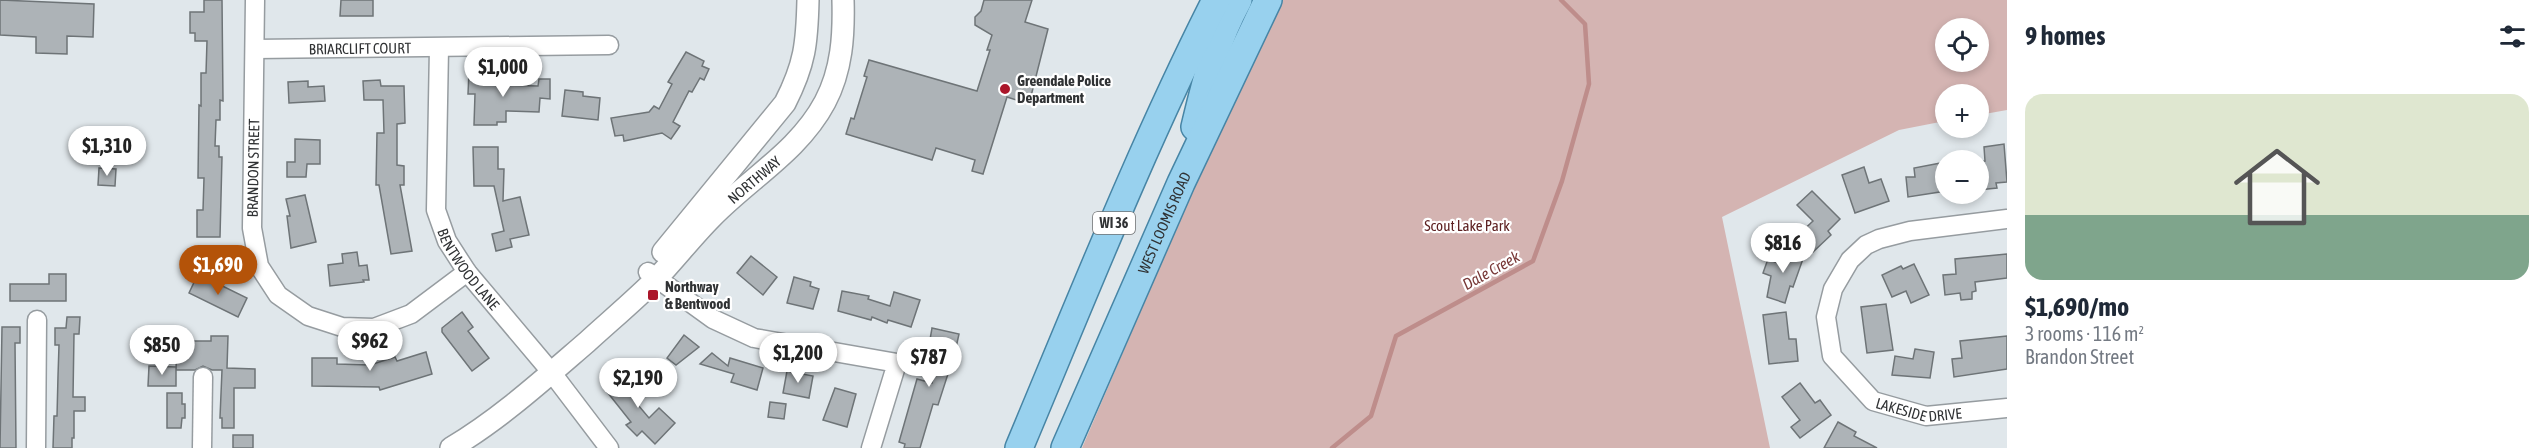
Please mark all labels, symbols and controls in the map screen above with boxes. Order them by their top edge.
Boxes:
map controls [1935,18,1989,204]
button: locate [1935,18,1989,72]
icon: filters [2496,20,2529,53]
text: 9 homes [2025,21,2105,51]
street label: BRIARCLIFT COURT [309,39,412,57]
pin: $1,000 [454,47,552,98]
text: $1,000 [478,55,528,78]
place label: Greendale Police Department [1017,72,1111,106]
marker: Greendale Police Department [998,82,1012,96]
button: + [1935,84,1989,138]
street label: BRANDON STREET [244,118,262,217]
pin: $1,310 [58,126,156,177]
icon: home [2223,133,2331,241]
text: $1,310 [82,134,132,157]
button: − [1935,150,1989,204]
street label: NORTHWAY [724,152,784,207]
street label: WEST LOOMIS ROAD [1134,169,1194,276]
road number: WI 36 [1093,212,1135,234]
park label: Scout Lake Park [1424,217,1510,234]
pin: $816 [1747,223,1819,274]
street label: BENTWOOD LANE [435,226,504,313]
text: $816 [1765,231,1801,254]
pin: $1,690 [169,245,267,296]
water label: Dale Creek [1459,247,1524,293]
text: $1,690 [193,253,243,276]
place label: Northway & Bentwood [665,278,730,312]
marker: Northway & Bentwood [646,288,660,302]
text: $1,690/mo [2025,292,2129,322]
pin: $962 [334,321,406,372]
text: 3 rooms · 116 m² [2025,322,2144,345]
pin: $850 [126,325,198,376]
text: $962 [352,329,388,352]
text: $850 [144,333,180,356]
pin: $1,200 [749,333,847,384]
pin: $787 [893,337,965,388]
text: $1,200 [773,341,823,364]
text: $787 [911,345,947,368]
text: Brandon Street [2025,345,2134,368]
pin: $2,190 [589,358,687,409]
text: $2,190 [613,366,663,389]
street label: LAKESIDE DRIVE [1874,394,1963,424]

